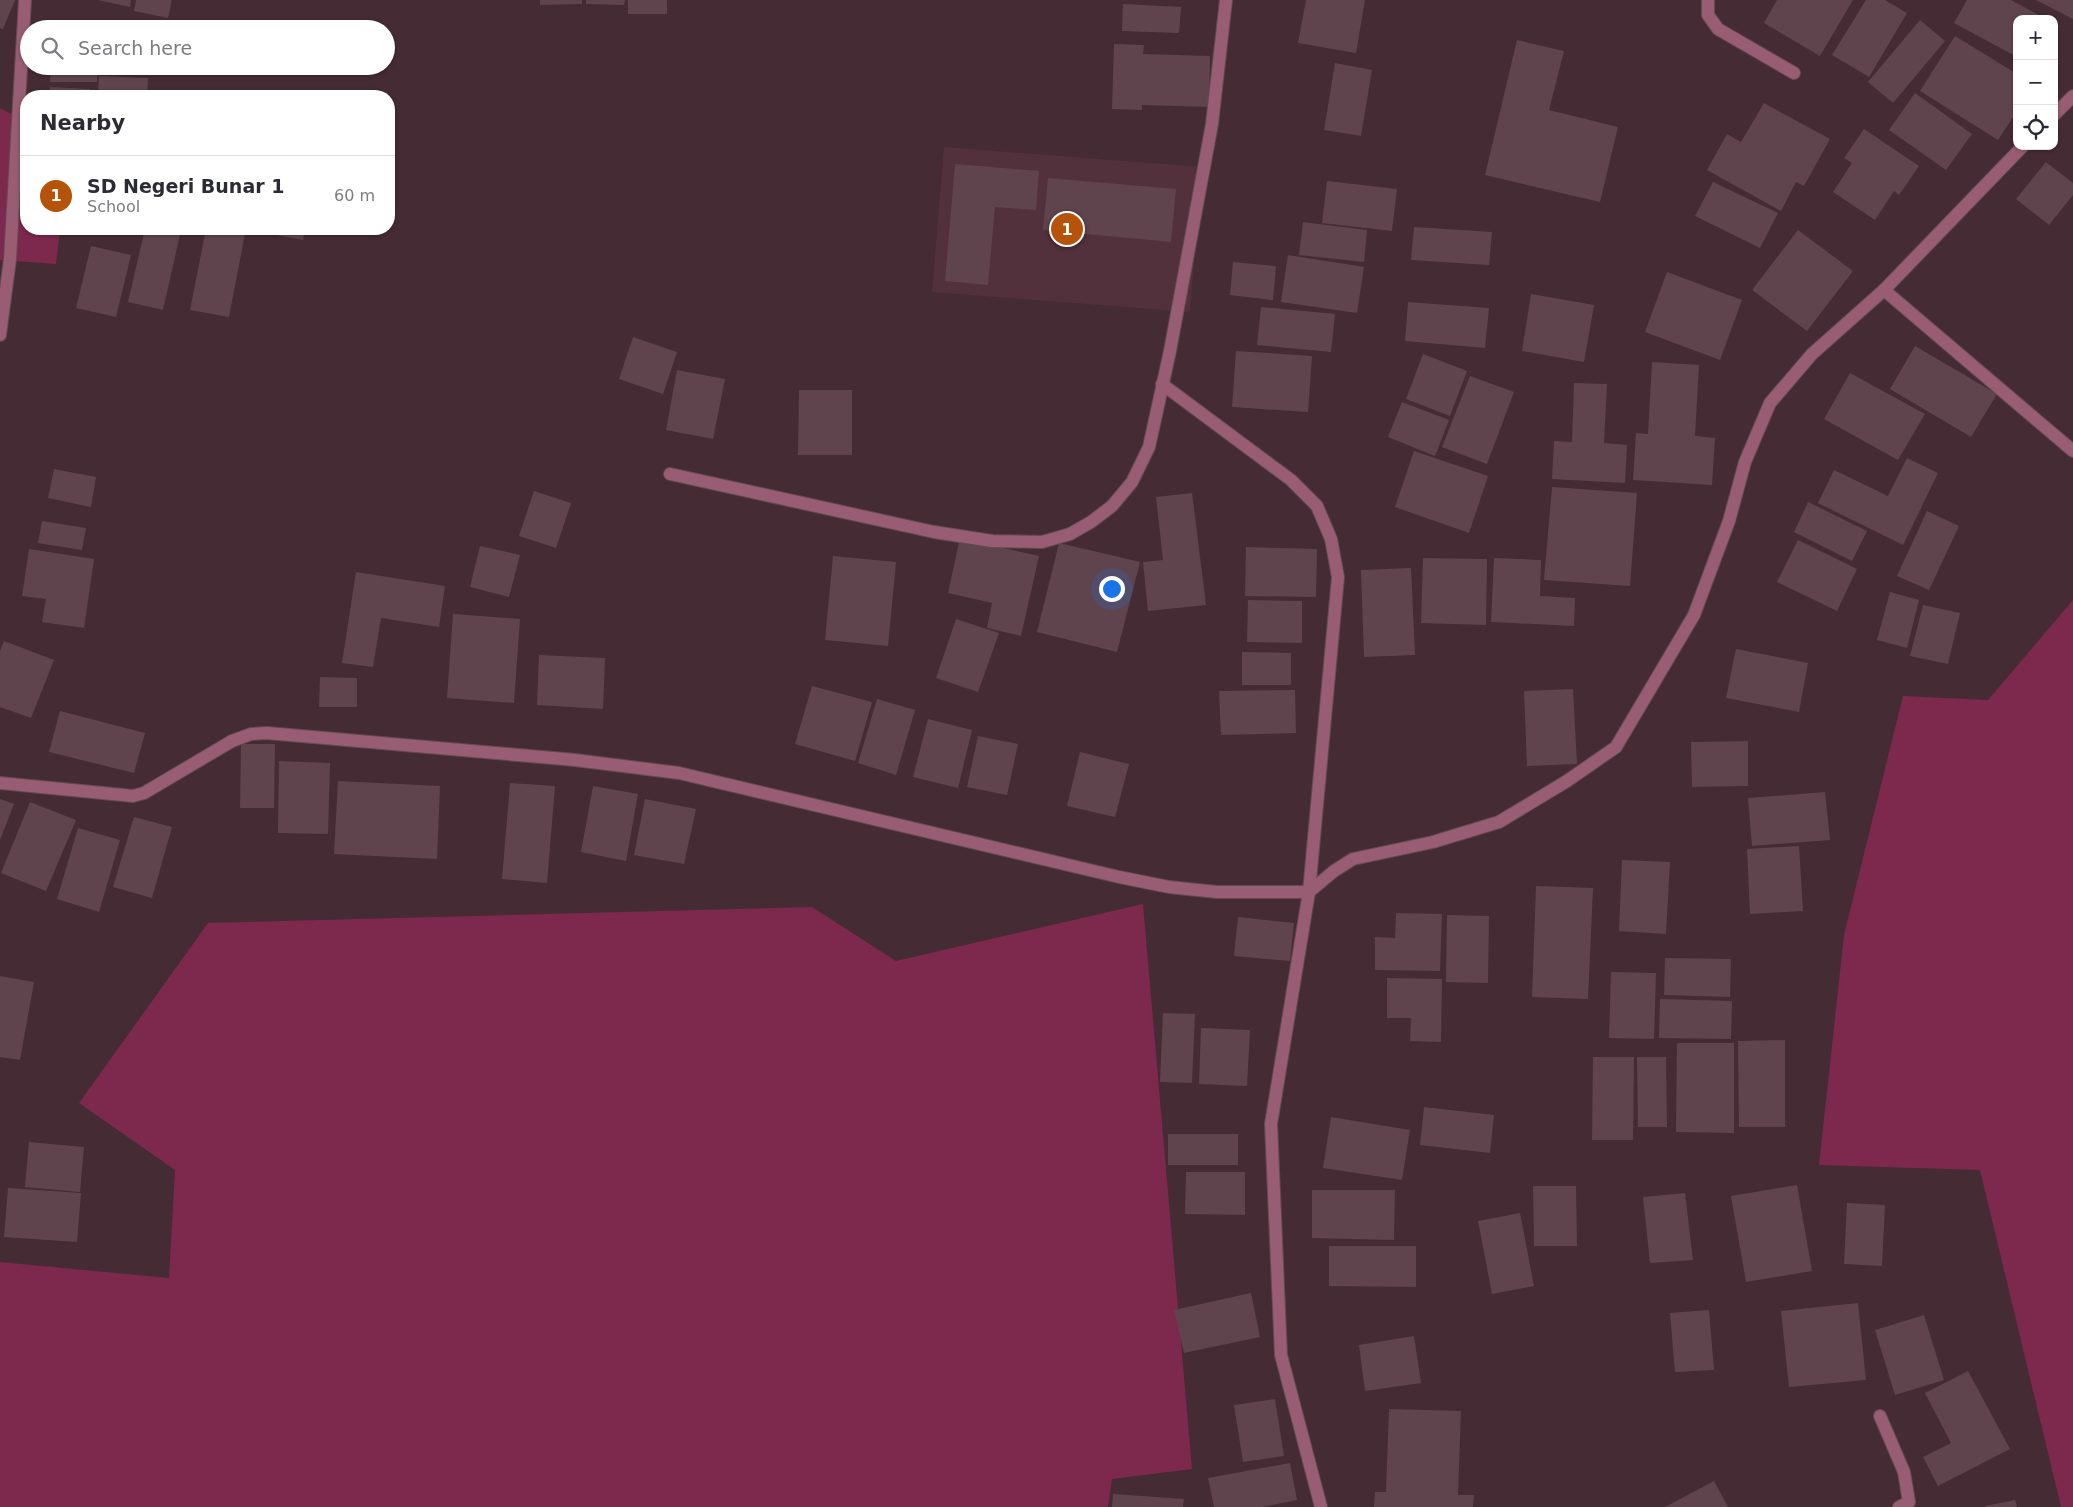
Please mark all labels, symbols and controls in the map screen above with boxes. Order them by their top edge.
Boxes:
map controls [2013,15,2058,150]
button: + [2013,15,2058,60]
search box [20,20,395,75]
icon: search [38,34,66,62]
text: Search here [78,37,192,59]
button: − [2013,60,2058,105]
button: locate [2013,105,2058,150]
text: Nearby [40,111,125,135]
text: SD Negeri Bunar 1 [87,175,284,197]
text: 1 [50,186,62,205]
text: 60 m [334,186,375,205]
text: School [87,197,140,216]
pin: 1 [1051,210,1083,248]
your location [1099,576,1125,602]

